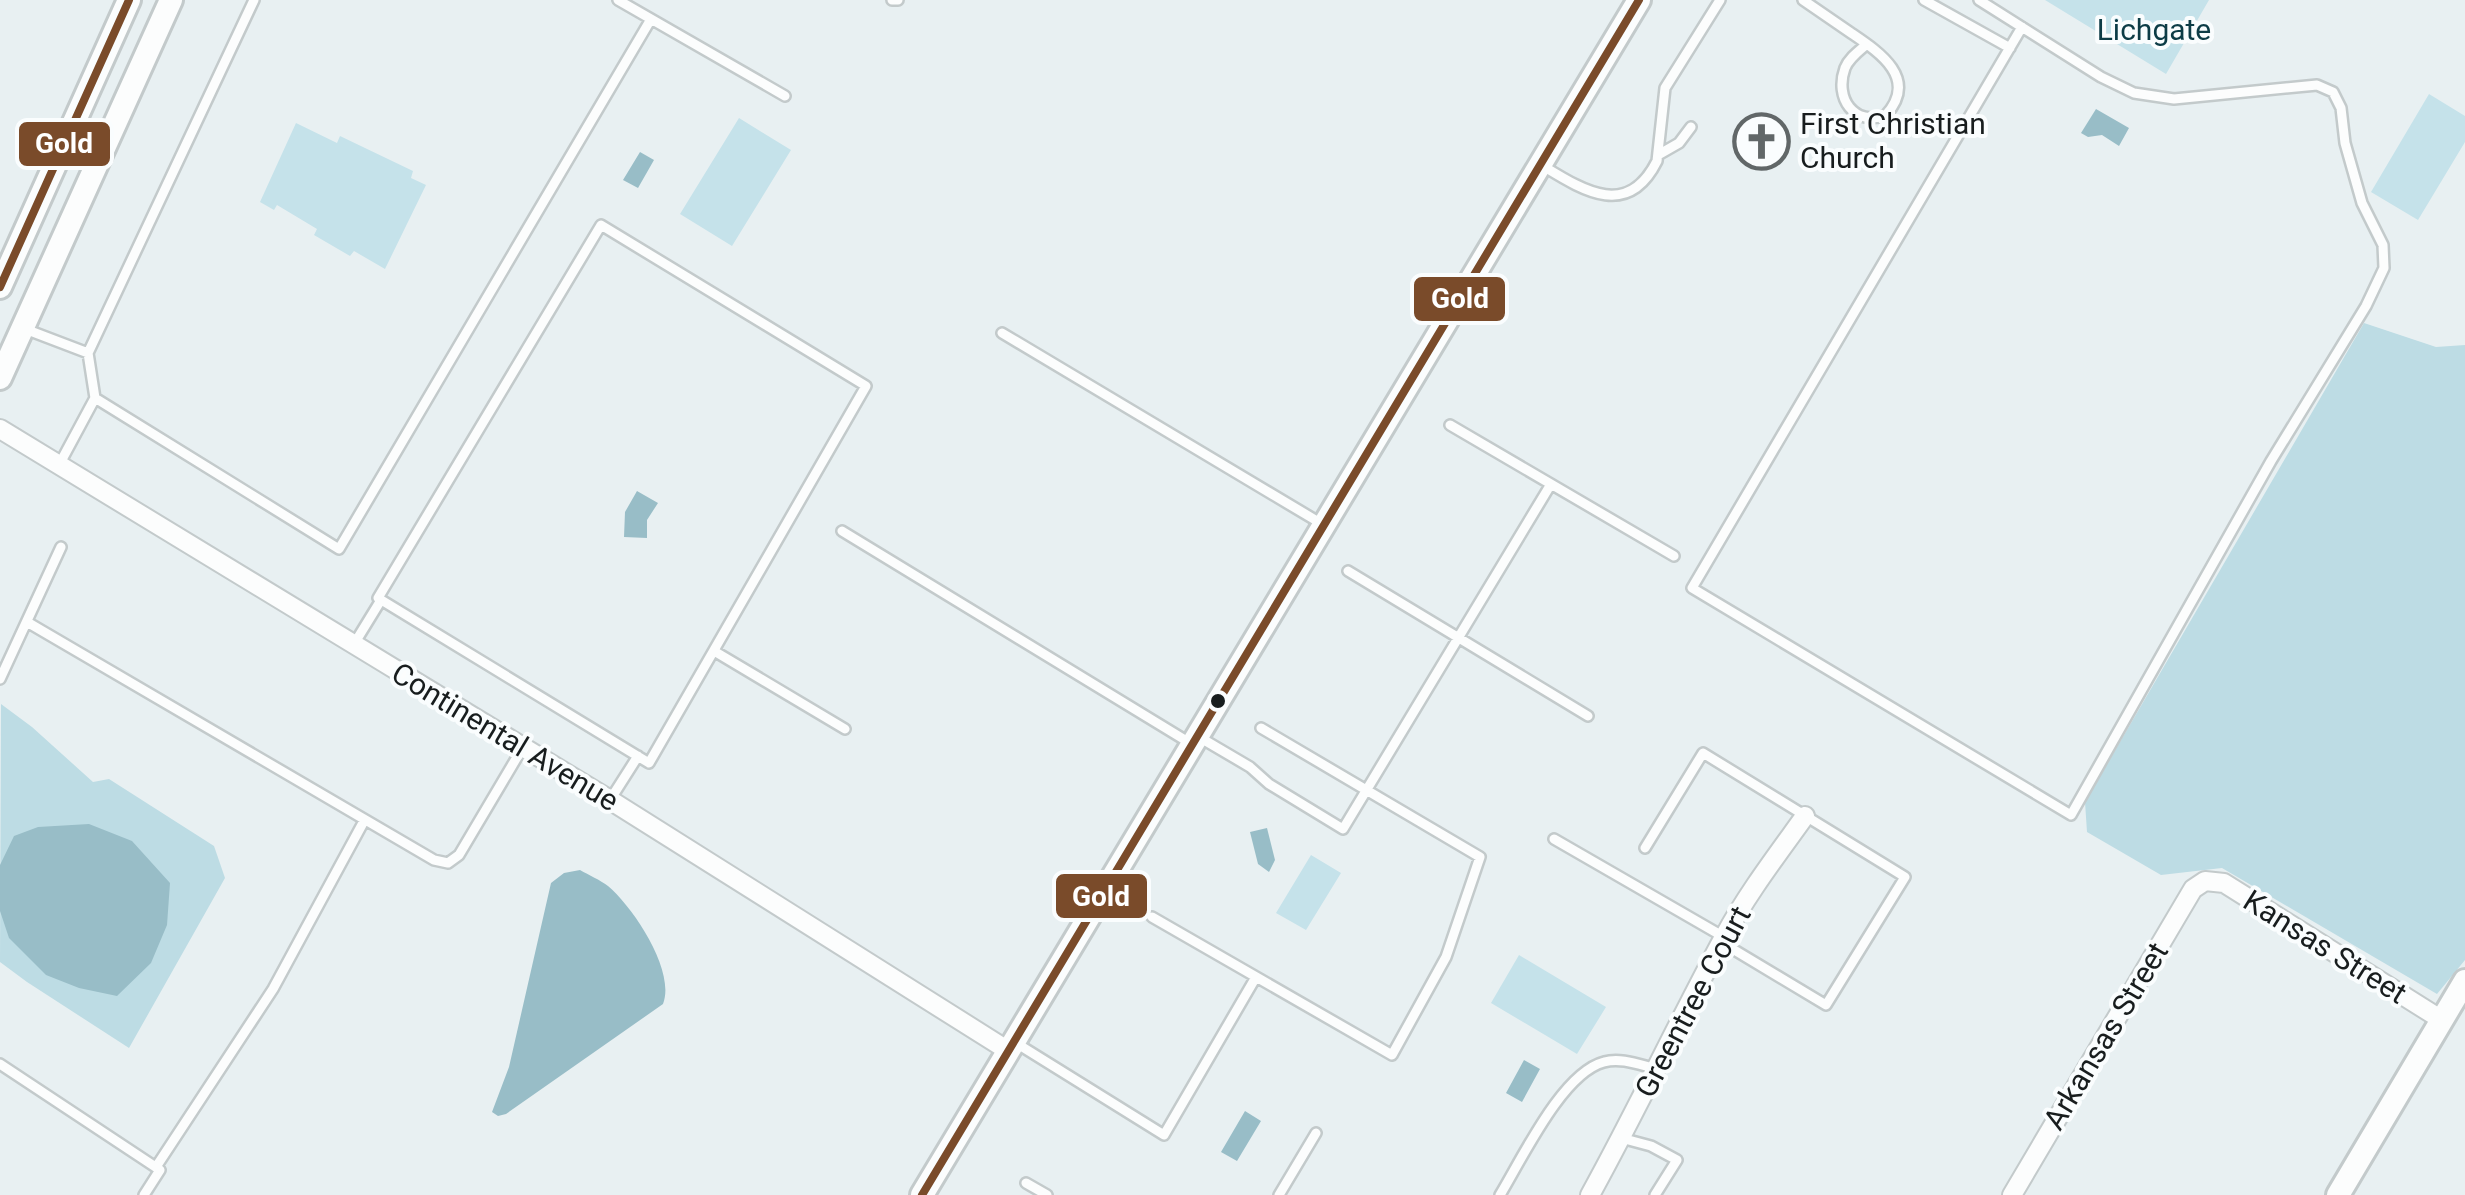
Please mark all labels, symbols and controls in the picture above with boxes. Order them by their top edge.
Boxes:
park label: Lichgate [2097,12,2211,47]
place label: First Christian Church [1800,106,1986,175]
church icon: First Christian Church [1731,111,1791,171]
line badge: Gold [17,120,112,168]
text: Gold [35,127,93,160]
line badge: Gold [1412,275,1507,323]
text: Gold [1431,282,1489,315]
street label: Continental Avenue [386,655,625,818]
unlabelled marker [1208,691,1228,711]
line badge: Gold [1054,872,1149,920]
text: Gold [1072,880,1130,913]
street label: Kansas Street [2237,883,2413,1011]
street label: Greentree Court [1627,900,1758,1103]
street label: Arkansas Street [2036,936,2175,1135]

